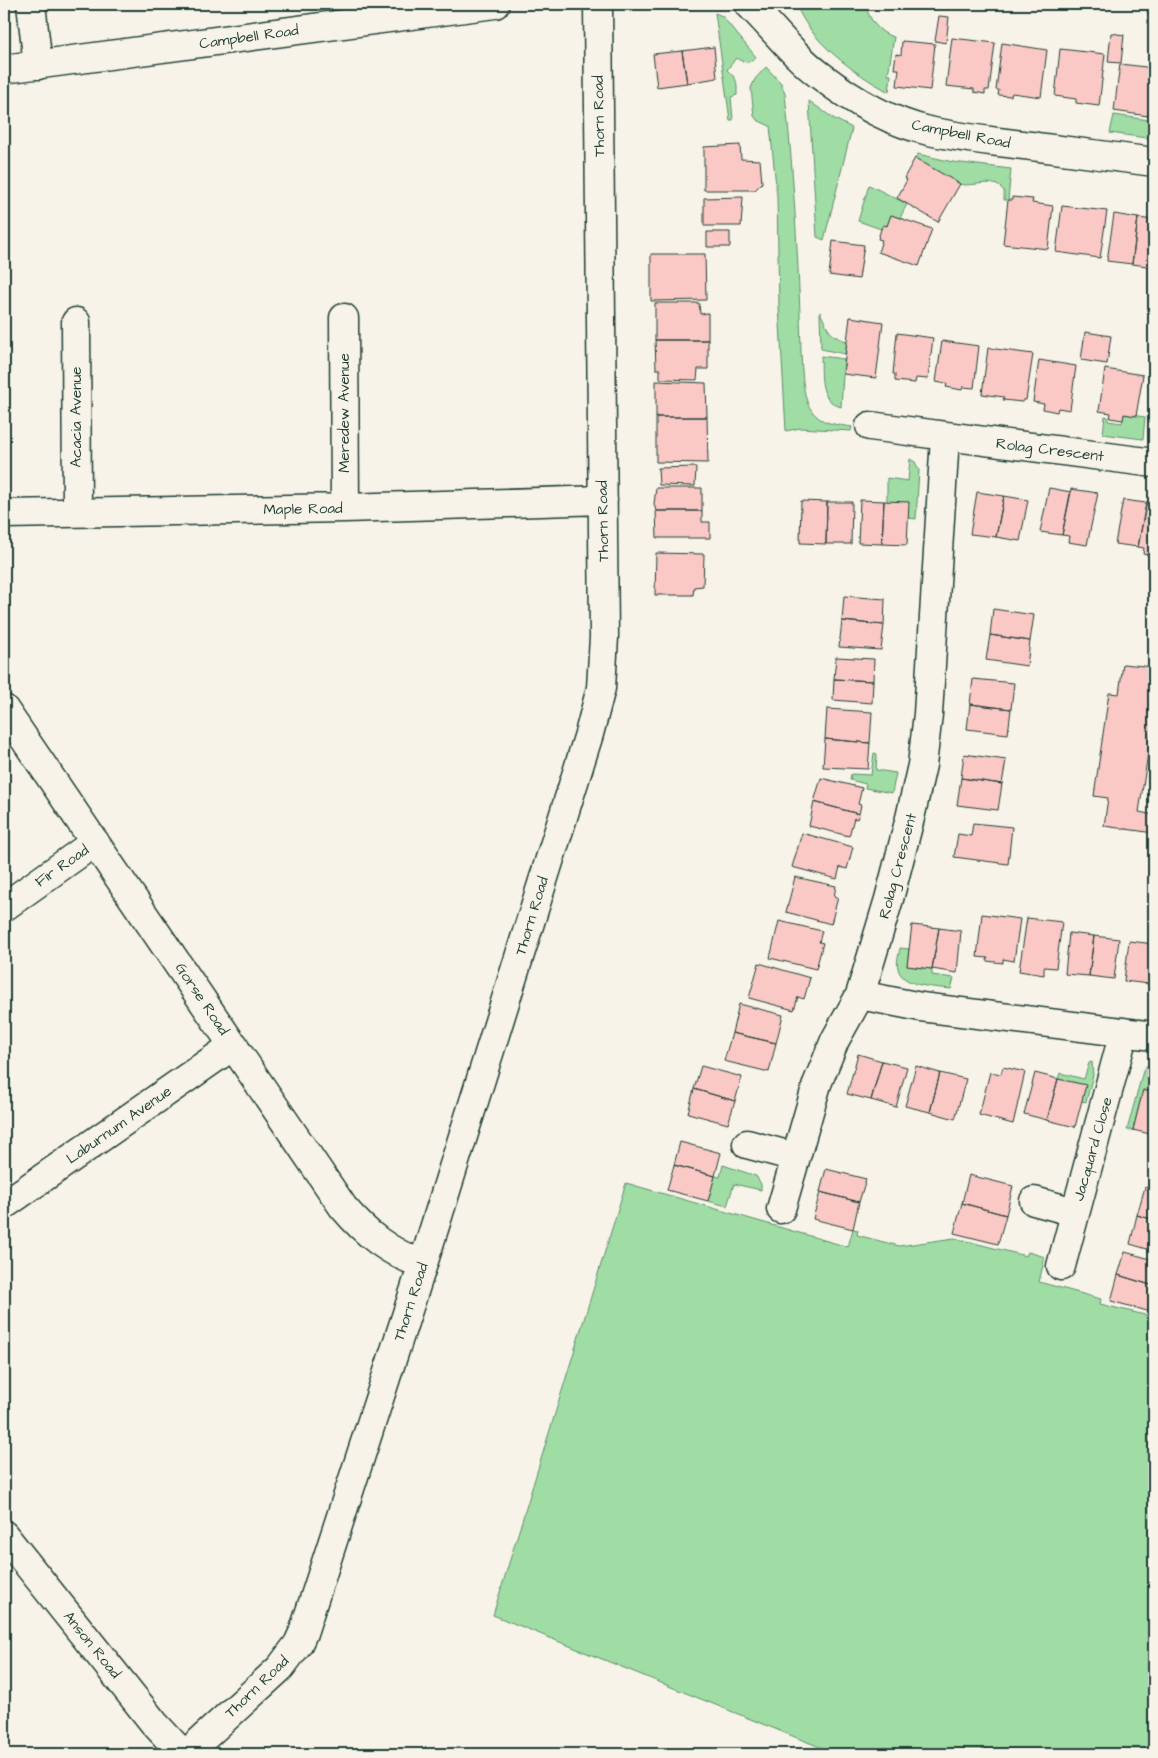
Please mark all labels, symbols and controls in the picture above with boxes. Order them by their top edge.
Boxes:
street label: Campbell Road [198,20,300,54]
street label: Thorn Road [588,75,610,157]
street label: Campbell Road [910,114,1012,154]
street label: Meredew Avenue [334,353,355,473]
street label: Acacia Avenue [66,367,87,467]
street label: Rolag Crescent [995,433,1105,468]
street label: Thorn Road [592,480,614,562]
street label: Maple Road [263,498,343,520]
street label: Rolag Crescent [874,811,923,921]
street label: Fir Road [31,840,93,892]
street label: Thorn Road [510,874,554,958]
street label: Gorse Road [170,959,234,1040]
street label: Laburnum Avenue [62,1081,176,1169]
street label: Jacquard Close [1068,1095,1118,1203]
street label: Thorn Road [388,1260,434,1344]
street label: Anson Road [58,1607,126,1683]
street label: Thorn Road [220,1651,294,1723]

